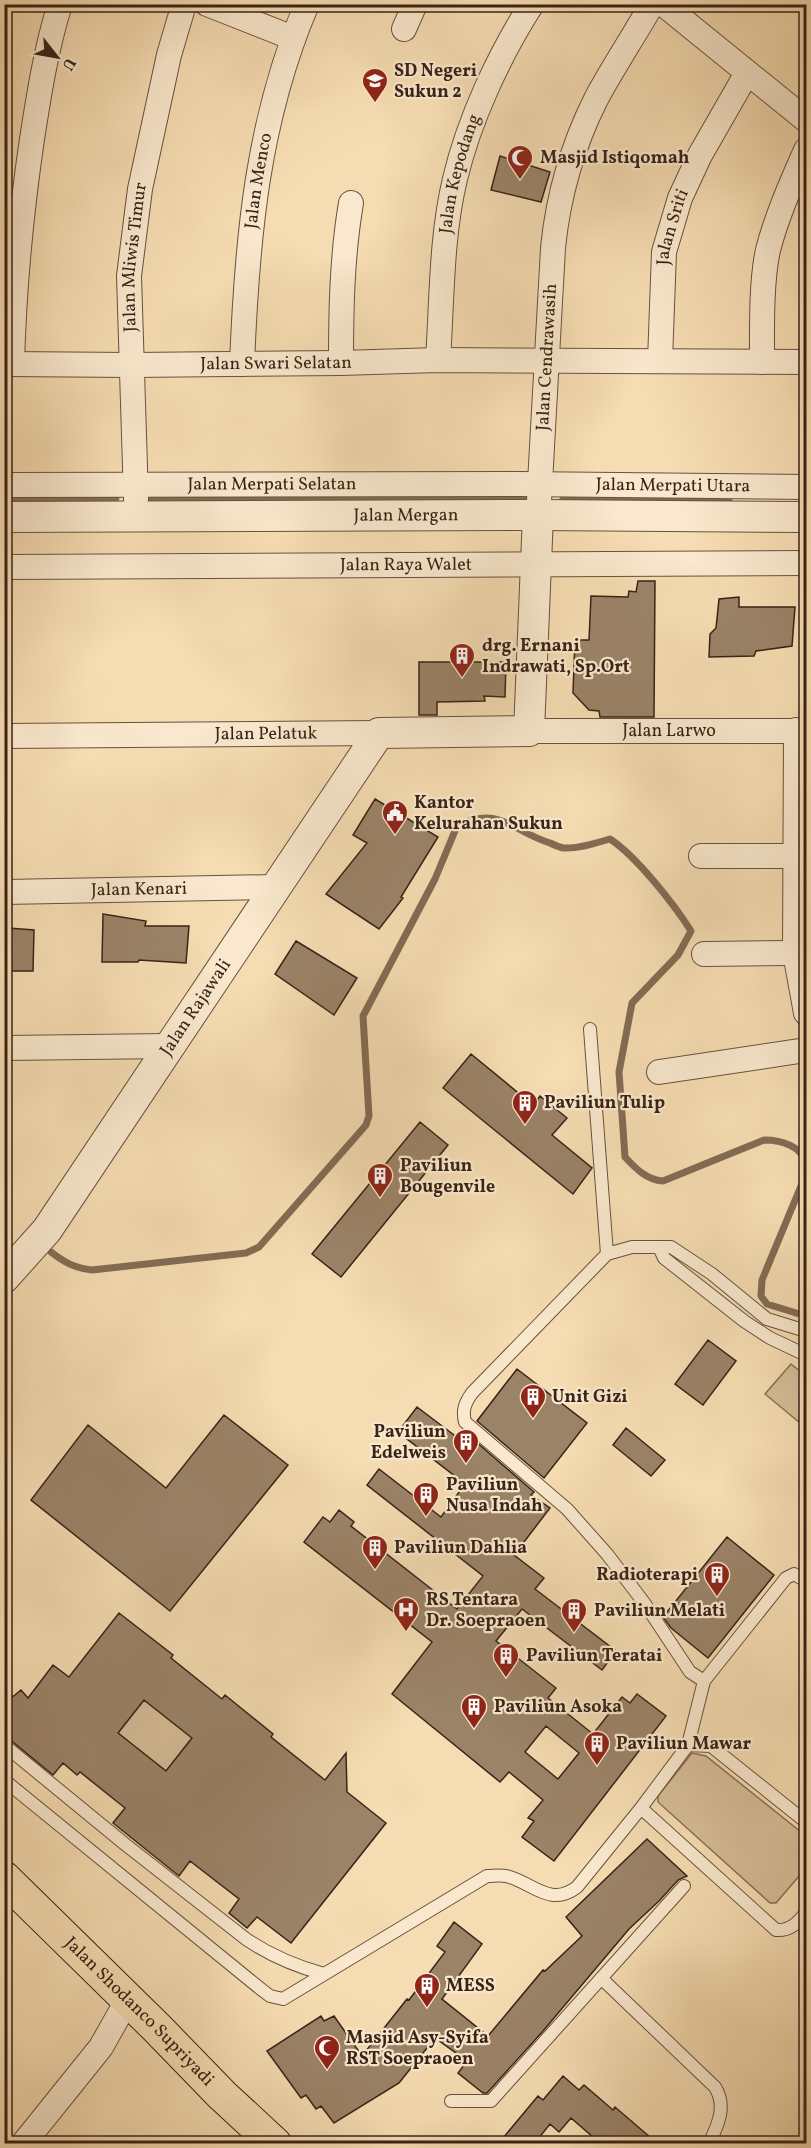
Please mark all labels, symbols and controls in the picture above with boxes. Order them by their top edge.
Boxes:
north arrow [27,27,87,87]
text: U [56,53,80,74]
place label: SD Negeri Sukun 2 [394,59,477,105]
school or university icon: SD Negeri Sukun 2 [360,66,390,104]
street label: Jalan Kepodang [433,111,487,235]
street label: Jalan Menco [239,131,279,230]
mosque icon: Masjid Istiqomah [505,143,535,181]
place label: Masjid Istiqomah [540,146,690,171]
street label: Jalan Mliwis Timur [116,180,154,332]
street label: Jalan Sriti [651,185,695,266]
street label: Jalan Cendrawasih [530,283,564,432]
street label: Jalan Swari Selatan [200,350,352,377]
street label: Jalan Merpati Selatan [187,472,357,497]
street label: Jalan Merpati Utara [596,472,750,499]
street label: Jalan Mergan [353,503,459,528]
street label: Jalan Raya Walet [340,552,472,578]
place label: drg. Ernani Indrawati, Sp.Ort [482,634,630,680]
building icon: drg. Ernani Indrawati, Sp.Ort [447,641,477,679]
street label: Jalan Larwo [622,719,716,744]
street label: Jalan Pelatuk [215,721,318,747]
place label: Kantor Kelurahan Sukun [414,791,563,837]
public building icon: Kantor Kelurahan Sukun [380,798,410,836]
street label: Jalan Kenari [91,876,187,903]
street label: Jalan Rajawali [154,954,237,1061]
building icon: Paviliun Tulip [510,1088,540,1126]
place label: Paviliun Tulip [544,1091,665,1116]
place label: Paviliun Bougenvile [400,1154,495,1200]
building icon: Paviliun Bougenvile [365,1161,395,1199]
building icon: Unit Gizi [518,1382,548,1420]
place label: Unit Gizi [552,1385,628,1410]
place label: Paviliun Edelweis [371,1420,446,1466]
building icon: Paviliun Edelweis [451,1427,481,1465]
place label: Paviliun Nusa Indah [446,1473,543,1519]
building icon: Paviliun Nusa Indah [411,1480,441,1518]
building icon: Paviliun Dahlia [360,1533,390,1571]
place label: Paviliun Dahlia [394,1536,527,1561]
building icon: Radioterapi [702,1560,732,1598]
place label: Radioterapi [596,1563,698,1588]
place label: RS Tentara Dr. Soepraoen [426,1588,546,1634]
hospital icon: RS Tentara Dr. Soepraoen [391,1595,421,1633]
building icon: Paviliun Melati [559,1596,589,1634]
place label: Paviliun Melati [594,1599,725,1624]
building icon: Paviliun Teratai [491,1641,521,1679]
place label: Paviliun Teratai [526,1644,662,1669]
building icon: Paviliun Asoka [459,1692,489,1730]
place label: Paviliun Asoka [494,1695,622,1720]
building icon: Paviliun Mawar [582,1729,612,1767]
place label: Paviliun Mawar [616,1732,752,1757]
street label: Jalan Shodanco Supriyadi [59,1931,220,2092]
building icon: MESS [412,1971,442,2009]
place label: MESS [446,1974,495,1999]
place label: Masjid Asy-Syifa RST Soepraoen [346,2026,489,2072]
mosque icon: Masjid Asy-Syifa RST Soepraoen [312,2033,342,2071]

